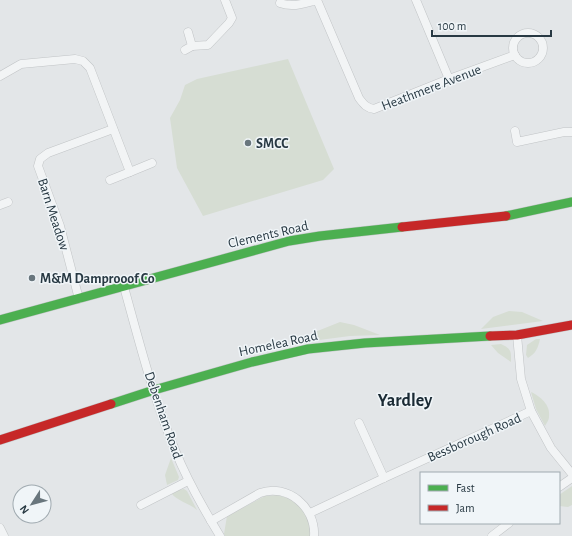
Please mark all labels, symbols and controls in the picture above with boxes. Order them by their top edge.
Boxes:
scale bar [432,12,551,38]
text: 100 m [438,20,466,32]
street label: Heathmere Avenue [380,62,483,113]
place label: SMCC [256,137,289,151]
marker: SMCC [243,138,253,148]
street label: Barn Meadow [35,177,71,253]
street label: Clements Road [227,219,310,251]
place label: M&M Damprooof Co [40,272,155,286]
marker: M&M Damprooof Co [27,273,37,283]
street label: Homelea Road [238,329,319,359]
street label: Debenham Road [142,370,185,461]
district label: Yardley [378,392,433,410]
street label: Bessborough Road [425,411,523,465]
legend [420,472,560,524]
text: Fast [456,482,475,494]
north arrow [12,484,52,524]
text: Jam [456,502,475,514]
text: N [18,503,31,516]

